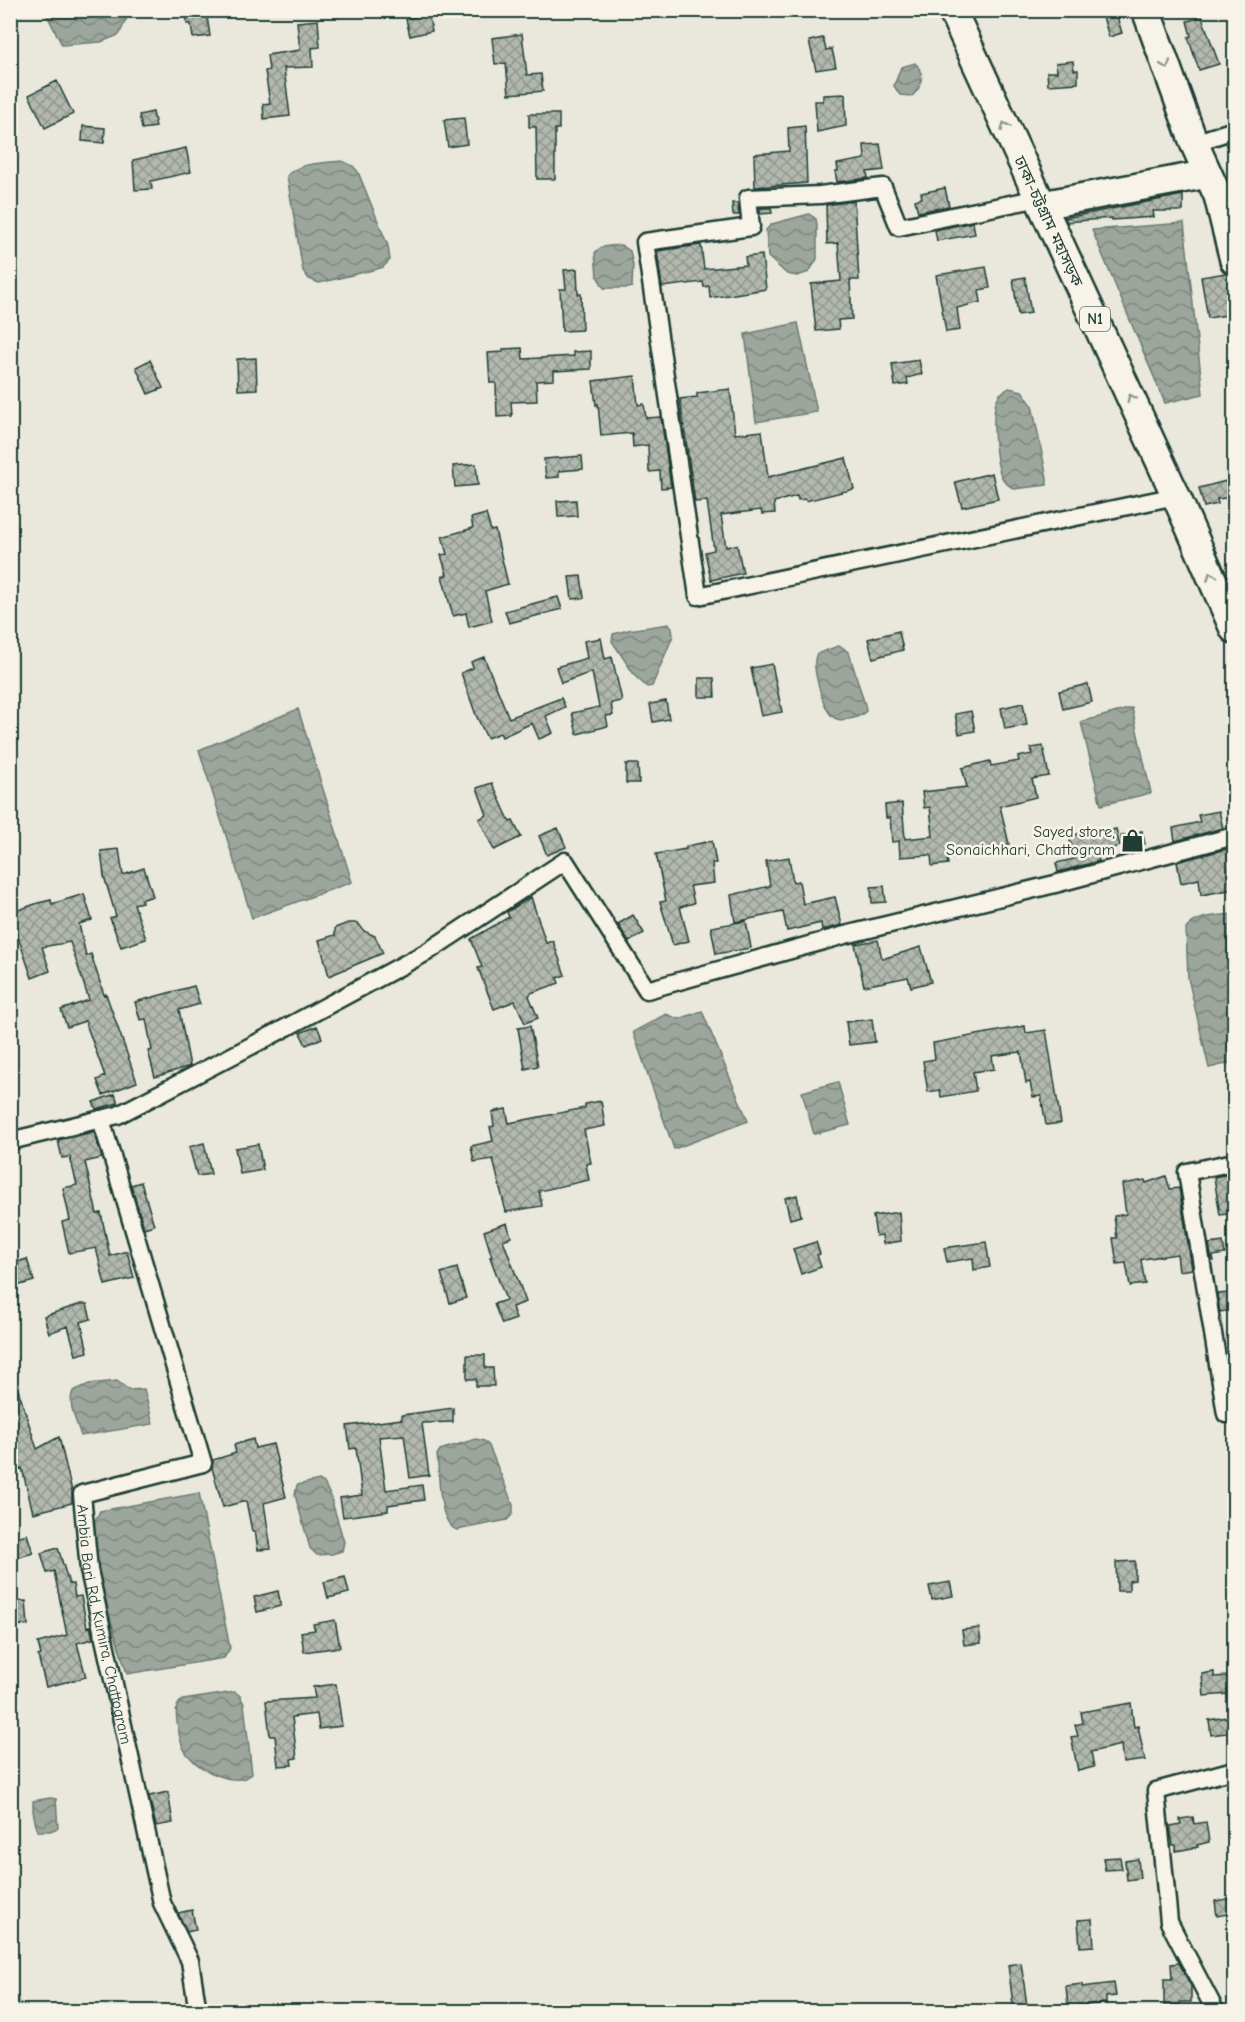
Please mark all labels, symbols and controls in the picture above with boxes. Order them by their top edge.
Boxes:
one-way arrow [1158,60,1171,70]
one-way arrow [1001,121,1013,132]
street label: ঢাকা-চট্টগ্রাম মহাসড়ক [1010,152,1088,290]
road number: N1 [1080,307,1110,331]
one-way arrow [1127,393,1139,404]
one-way arrow [1206,571,1218,582]
place label: Sayed store, Sonaichhari, Chattogram [946,823,1115,859]
shop icon: Sayed store, Sonaichhari, Chattogram [1120,827,1146,853]
street label: Ambia Bari Rd, Kumira, Chattogram [73,1504,135,1746]

